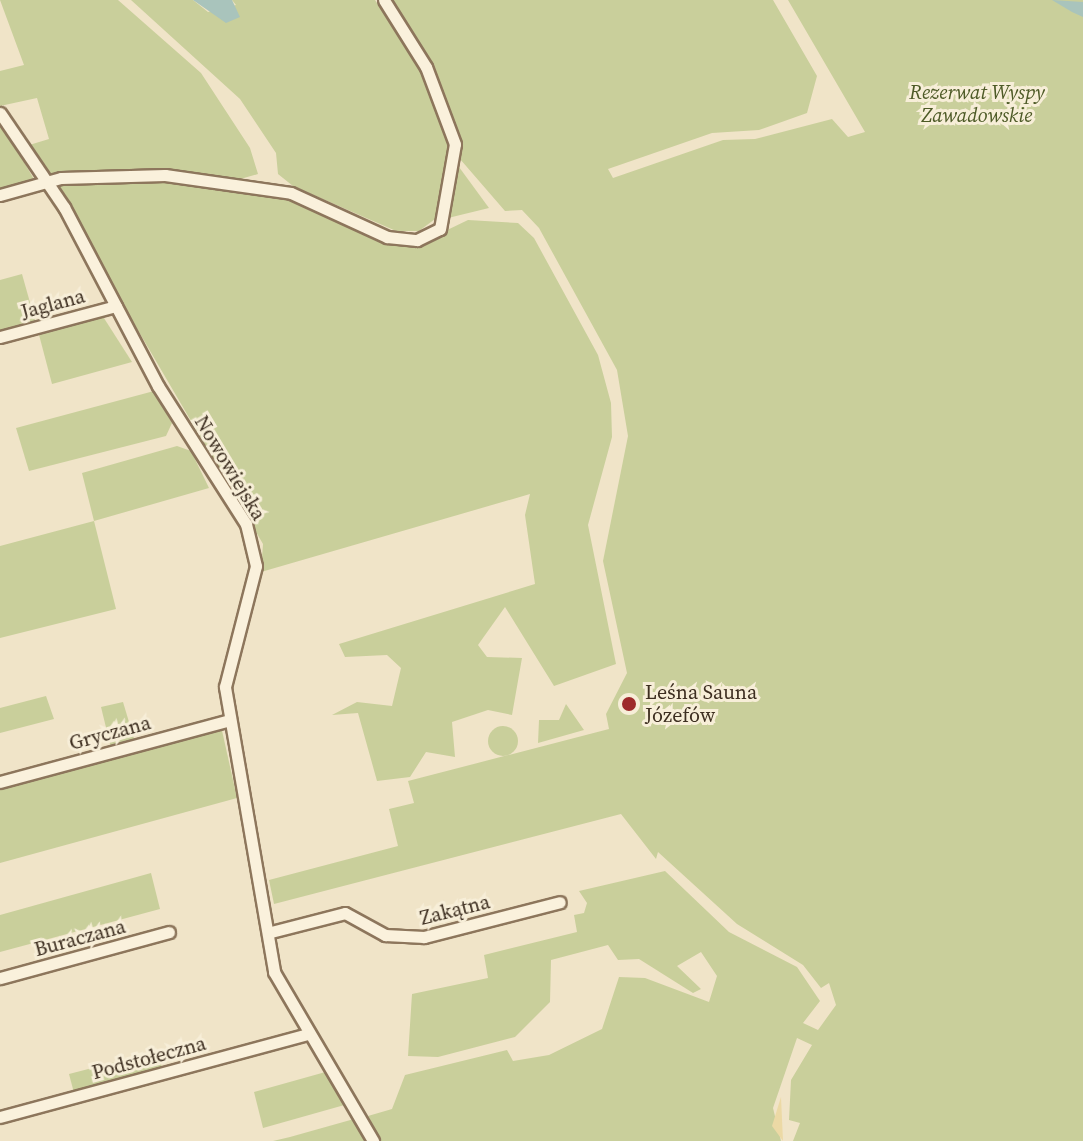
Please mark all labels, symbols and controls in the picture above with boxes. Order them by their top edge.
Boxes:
park label: Rezerwat Wyspy Zawadowskie [909,81,1045,128]
street label: Jaglana [18,284,88,324]
street label: Nowowiejska [189,411,271,525]
place label: Leśna Sauna Józefów [645,680,757,727]
marker: Leśna Sauna Józefów [620,695,638,713]
street label: Gryczana [67,711,153,755]
street label: Zakątna [418,890,492,930]
street label: Buraczana [32,914,128,962]
street label: Podstołeczna [89,1031,209,1085]

